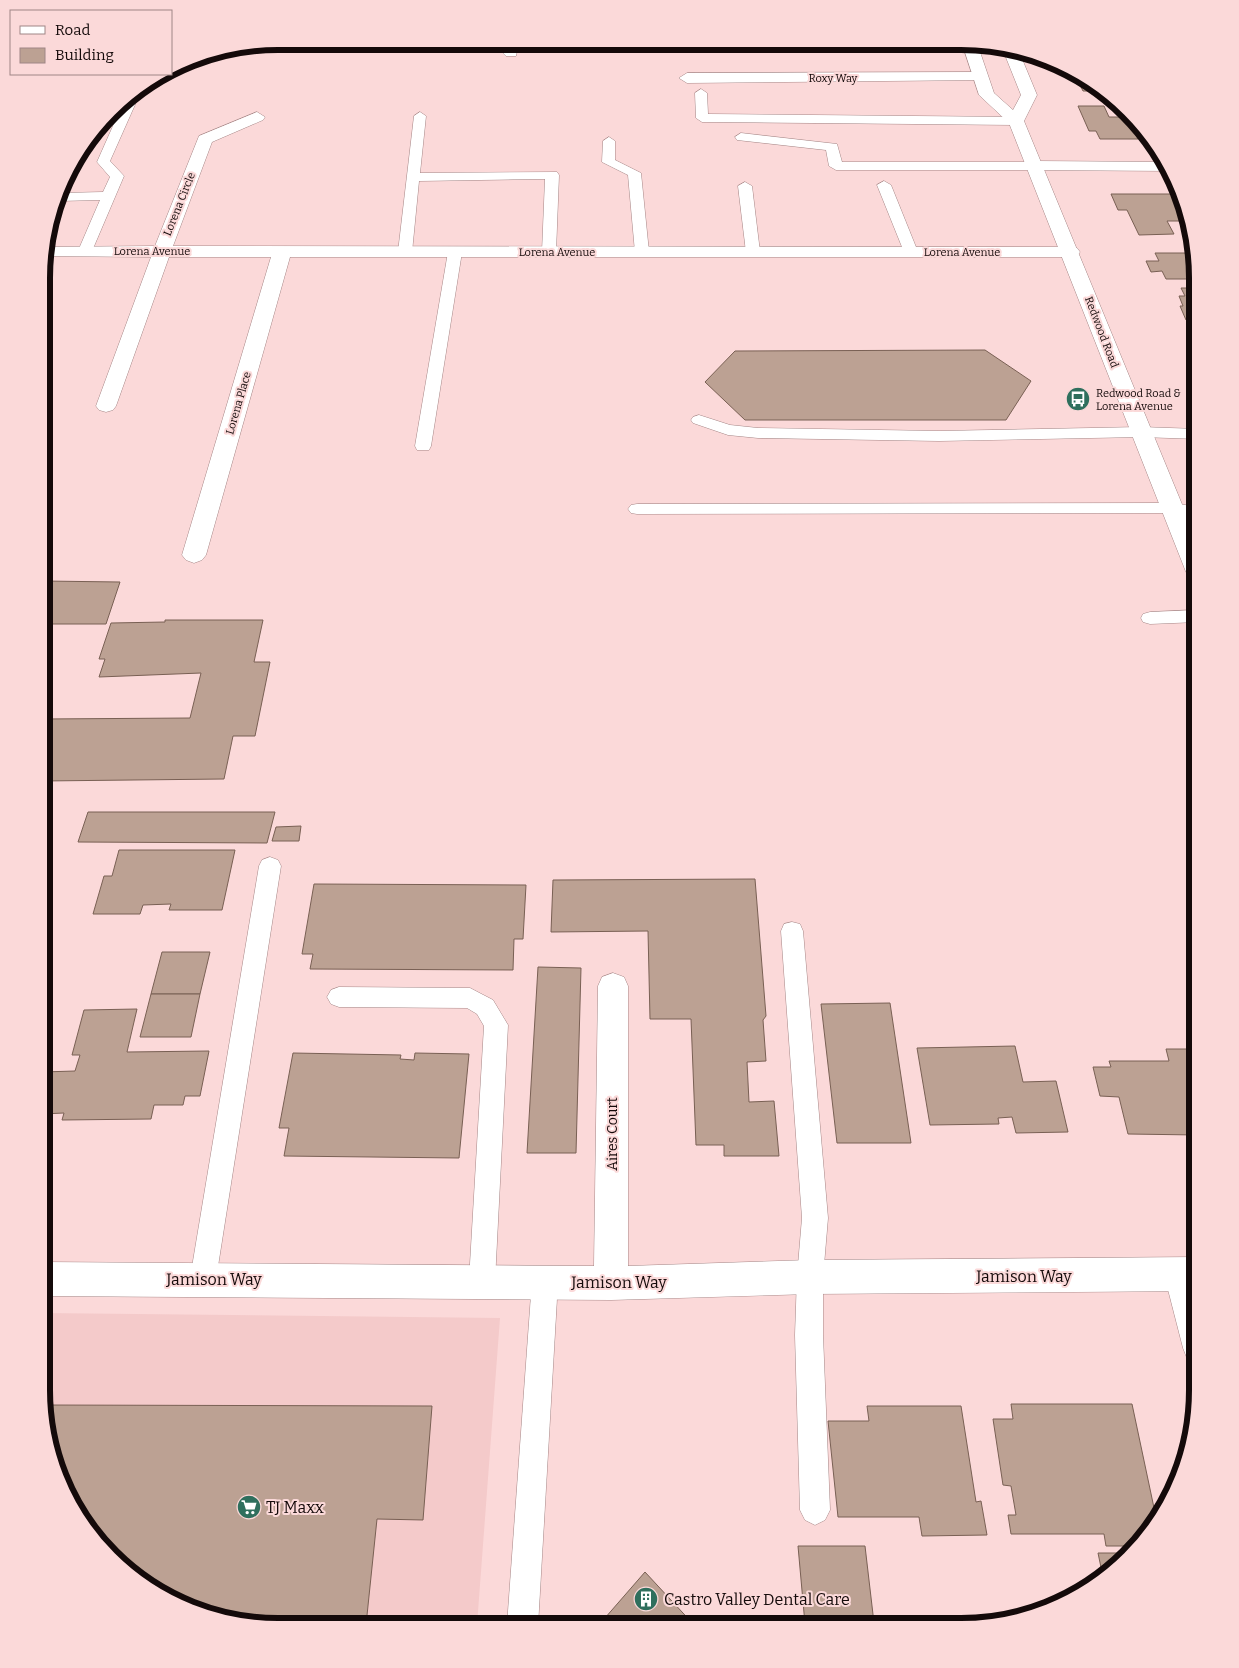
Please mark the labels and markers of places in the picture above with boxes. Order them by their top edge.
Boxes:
bus stop icon: Redwood Road & Lorena Avenue [1065,386,1091,412]
place label: Redwood Road & Lorena Avenue [1096,387,1181,413]
supermarket icon: TJ Maxx [236,1494,262,1520]
place label: TJ Maxx [266,1498,324,1517]
building icon: Castro Valley Dental Care [633,1586,659,1612]
place label: Castro Valley Dental Care [664,1590,850,1609]

